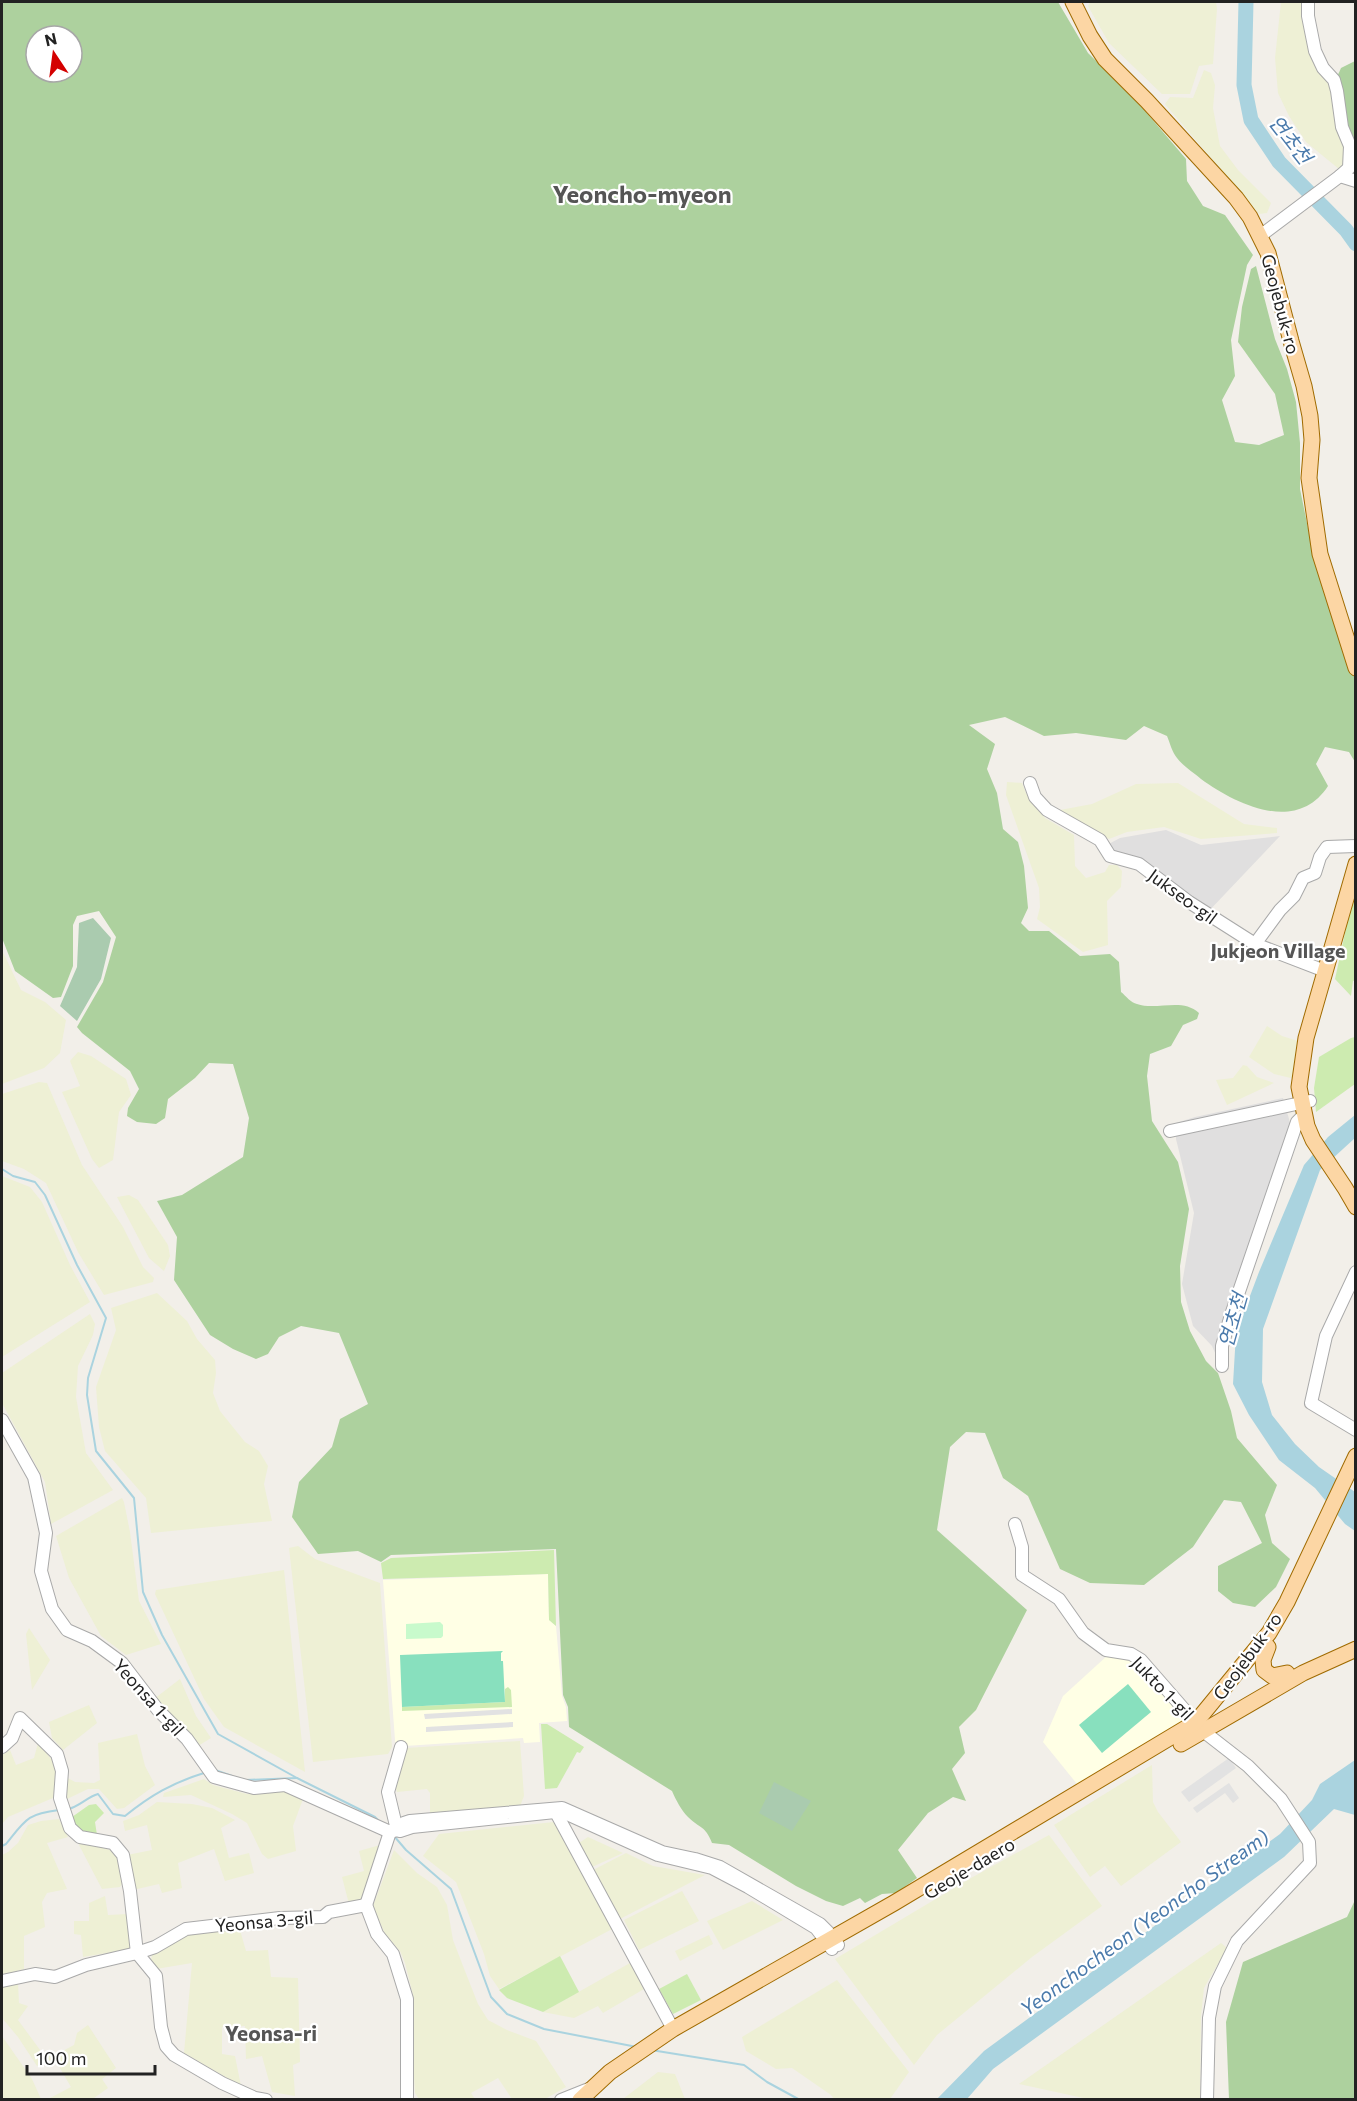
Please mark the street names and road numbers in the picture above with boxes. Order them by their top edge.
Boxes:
street label: Geojebuk-ro [1257,251,1305,357]
street label: Jukseo-gil [1144,864,1222,928]
street label: Geojebuk-ro [1208,1608,1286,1704]
street label: Jukto 1-gil [1127,1651,1199,1725]
street label: Yeonsa 1-gil [109,1654,189,1740]
street label: Geoje-daero [920,1832,1018,1904]
street label: Yeonsa 3-gil [214,1906,314,1936]

